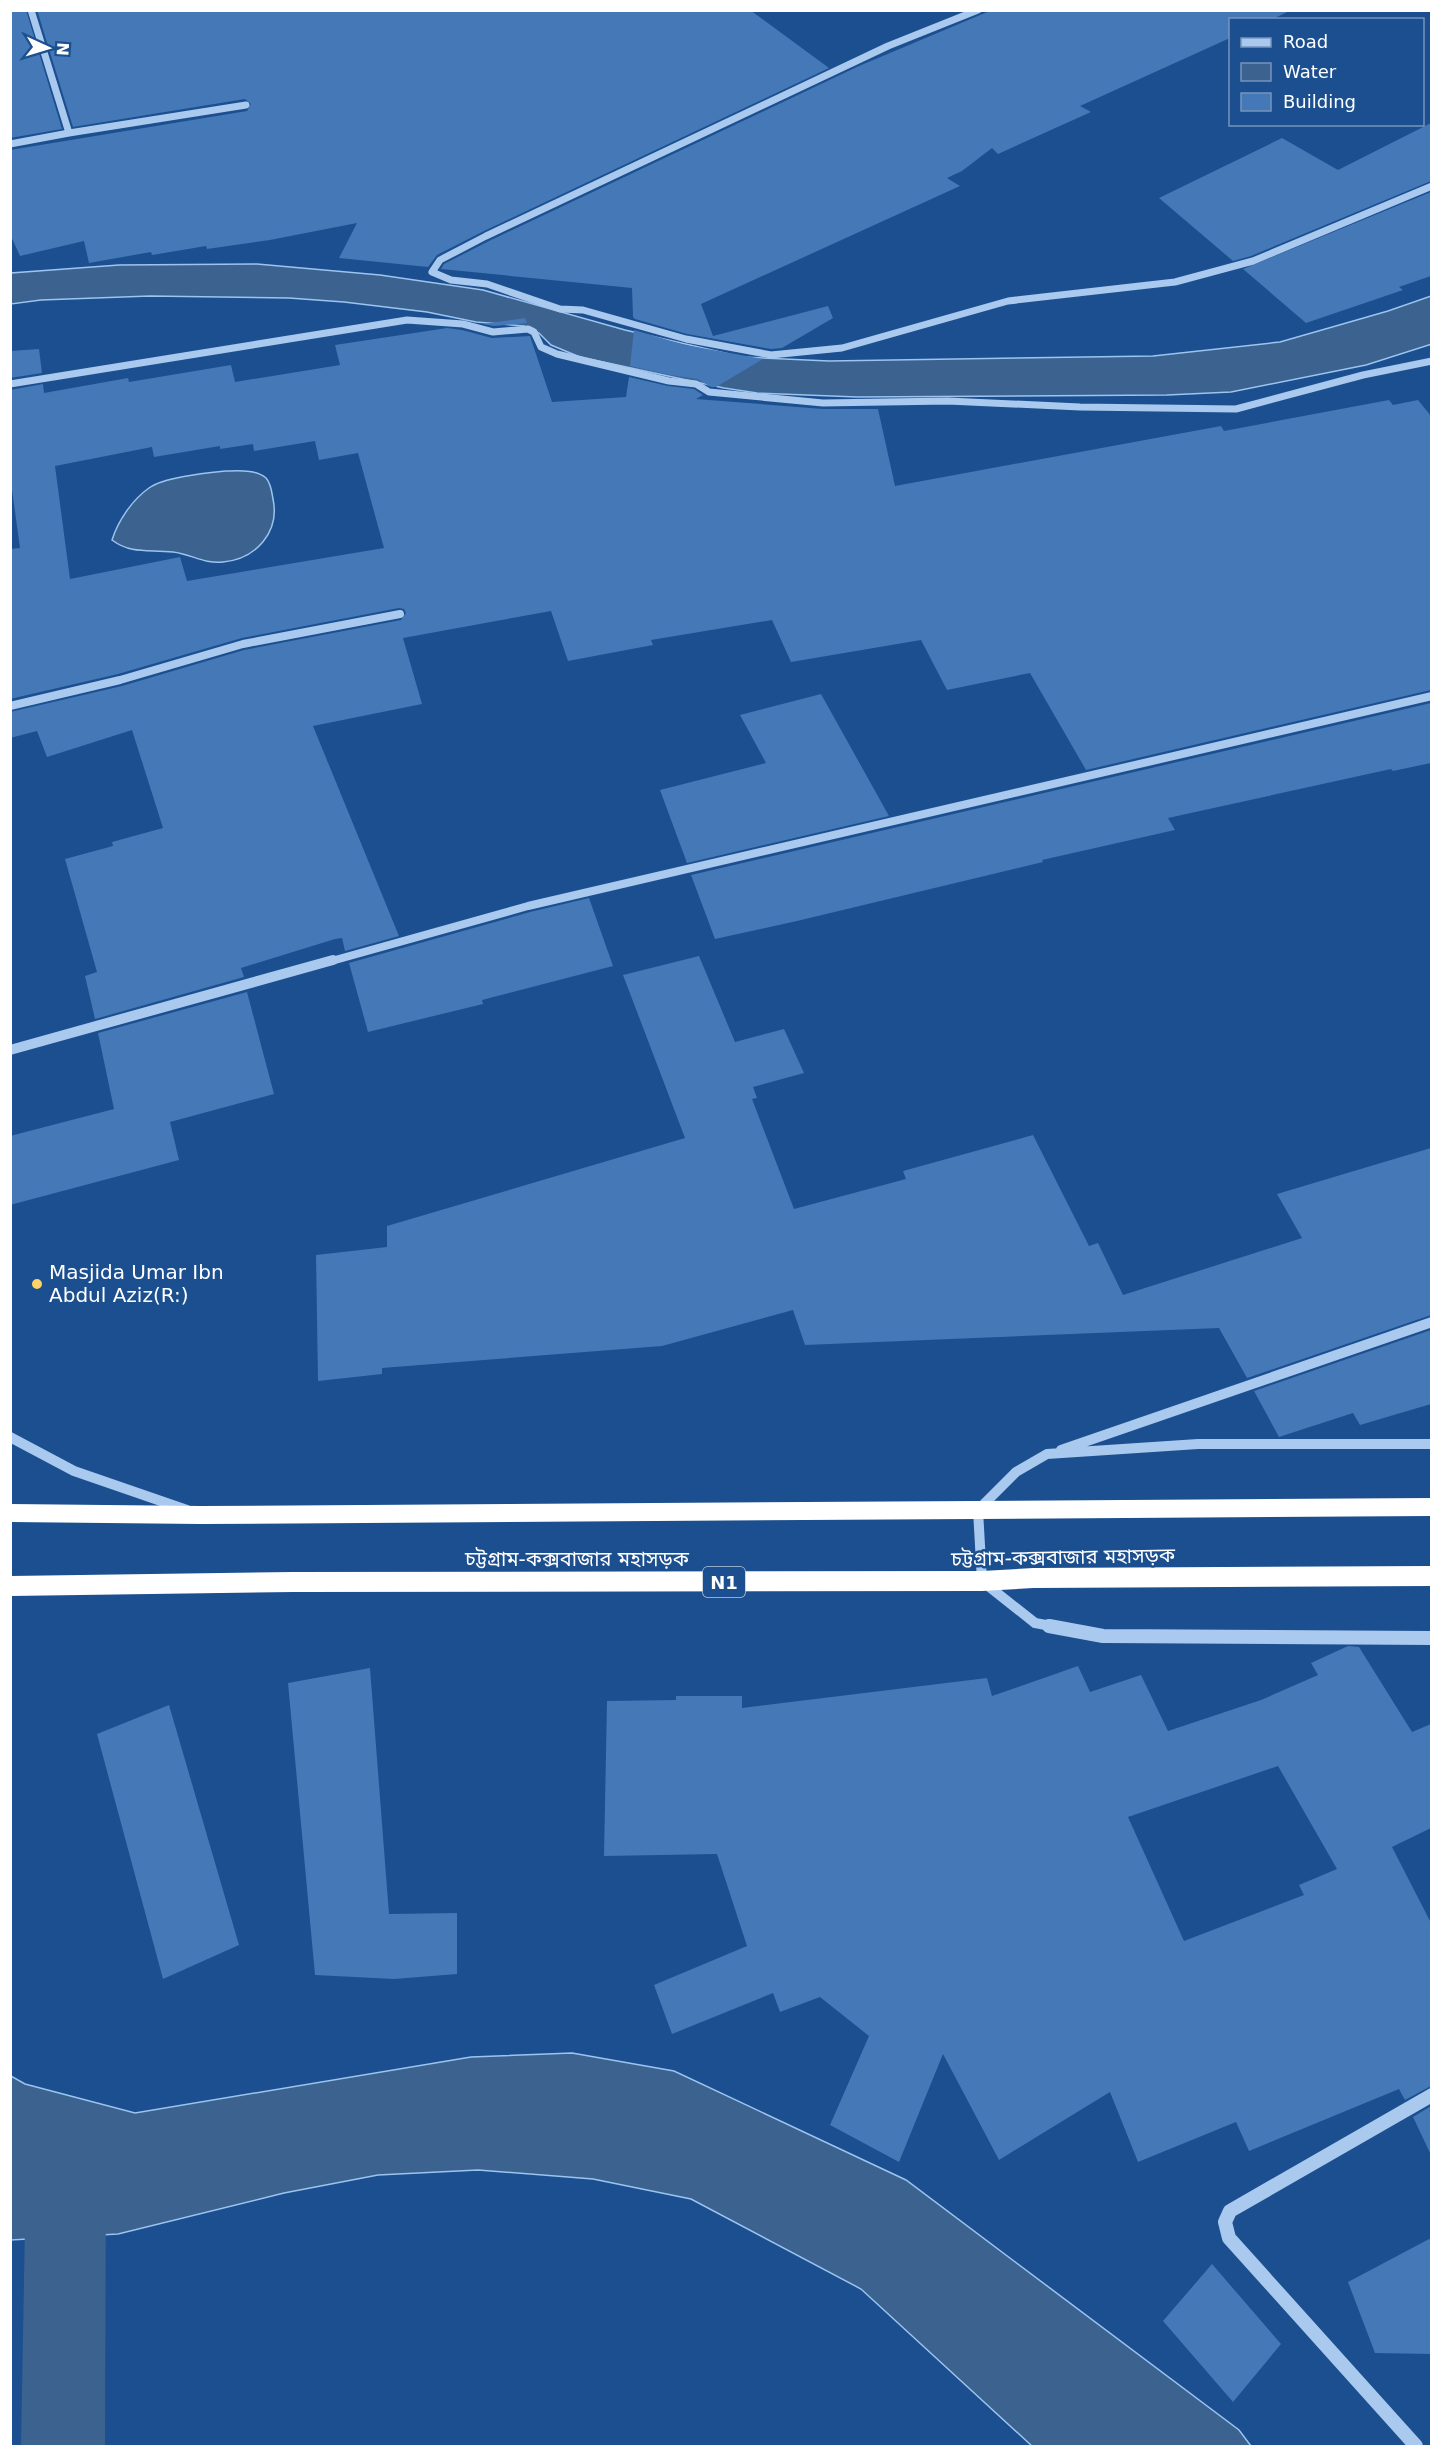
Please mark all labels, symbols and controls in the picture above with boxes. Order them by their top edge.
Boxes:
north arrow [18,18,78,78]
legend [1229,18,1424,126]
text: Road [1283,31,1328,52]
text: N [53,42,72,56]
text: Water [1283,61,1337,82]
text: Building [1283,91,1356,112]
place label: Masjida Umar Ibn Abdul Aziz(R:) [49,1260,224,1307]
marker: Masjida Umar Ibn Abdul Aziz(R:) [30,1277,44,1291]
street label: চট্টগ্রাম-কক্সবাজার মহাসড়ক [950,1543,1176,1571]
street label: চট্টগ্রাম-কক্সবাজার মহাসড়ক [464,1547,690,1571]
road number: N1 [703,1567,745,1597]

